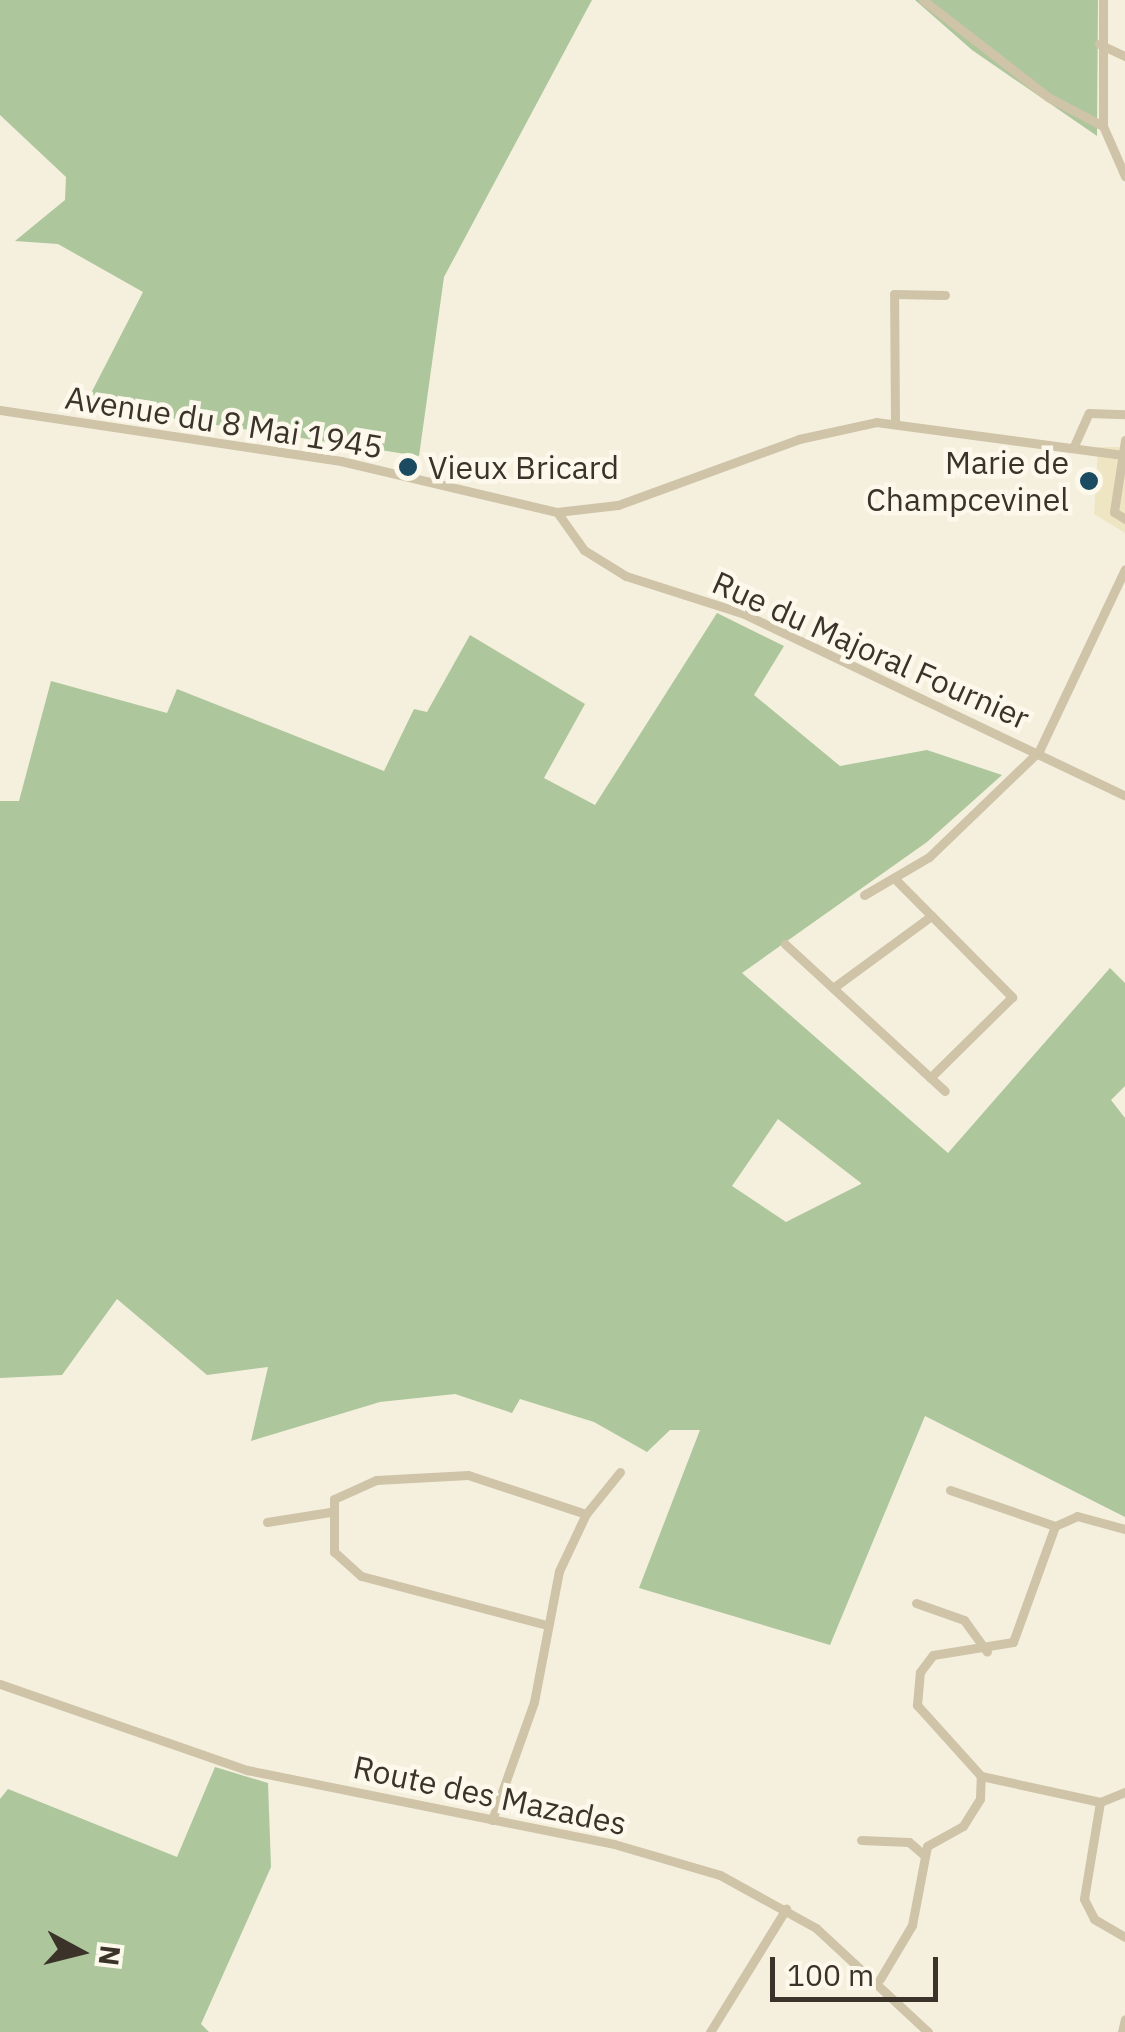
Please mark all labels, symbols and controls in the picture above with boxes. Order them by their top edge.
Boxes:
street label: Avenue du 8 Mai 1945 [63,378,385,466]
place label: Marie de Champcevinel [866,444,1069,519]
place label: Vieux Bricard [428,448,619,486]
marker: Vieux Bricard [397,456,419,478]
marker: Marie de Champcevinel [1078,470,1100,492]
street label: Rue du Majoral Fournier [707,563,1035,737]
street label: Route des Mazades [350,1747,630,1843]
north arrow [30,1902,130,2002]
scale bar [775,1937,942,1999]
text: N [91,1943,130,1968]
text: 100 m [787,1955,874,1994]

